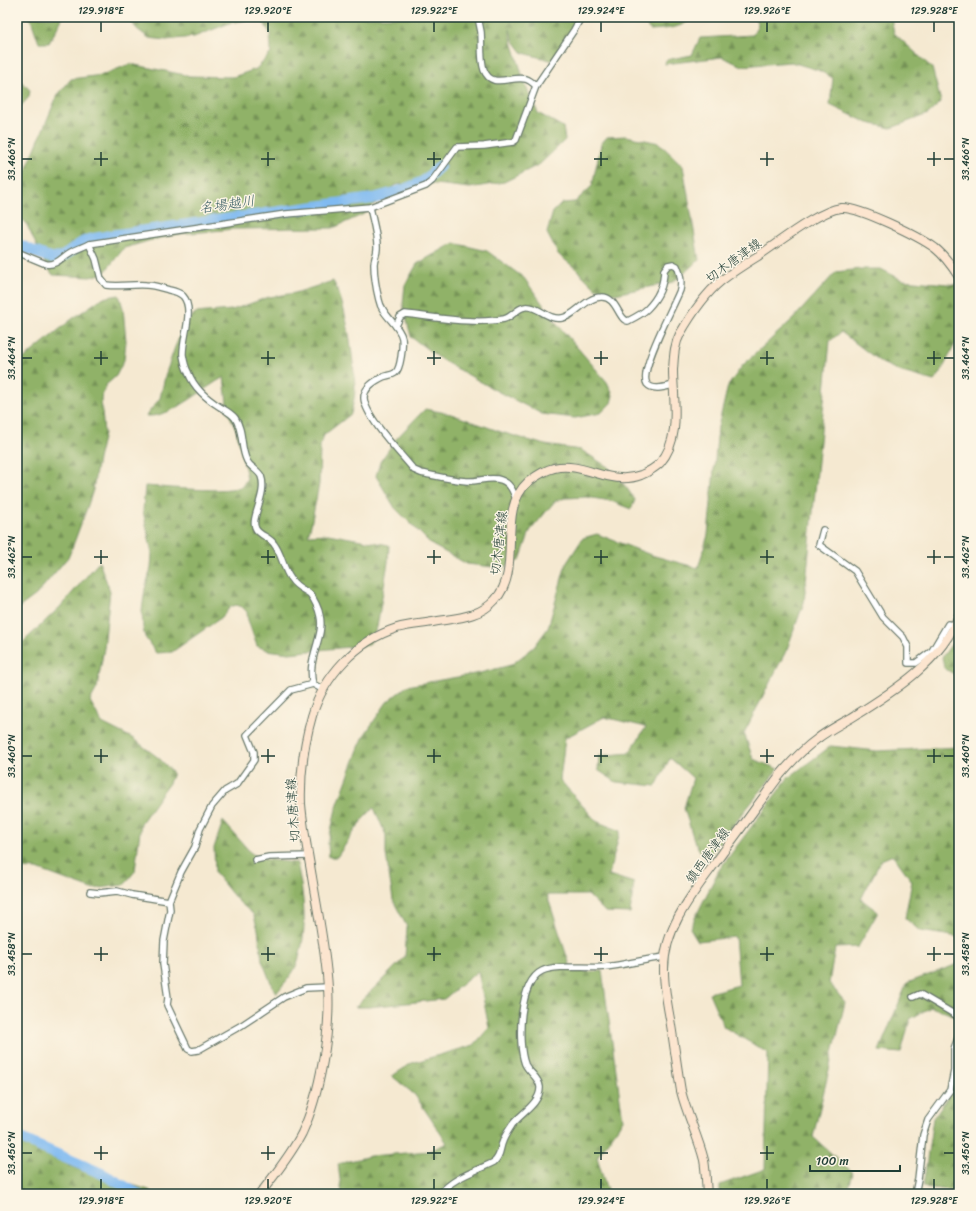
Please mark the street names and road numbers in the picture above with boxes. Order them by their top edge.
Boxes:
street label: 切木唐津線 [700,231,767,289]
street label: 切木唐津線 [483,508,514,577]
street label: 切木唐津線 [279,776,306,843]
street label: 鎮西唐津線 [679,821,736,888]

